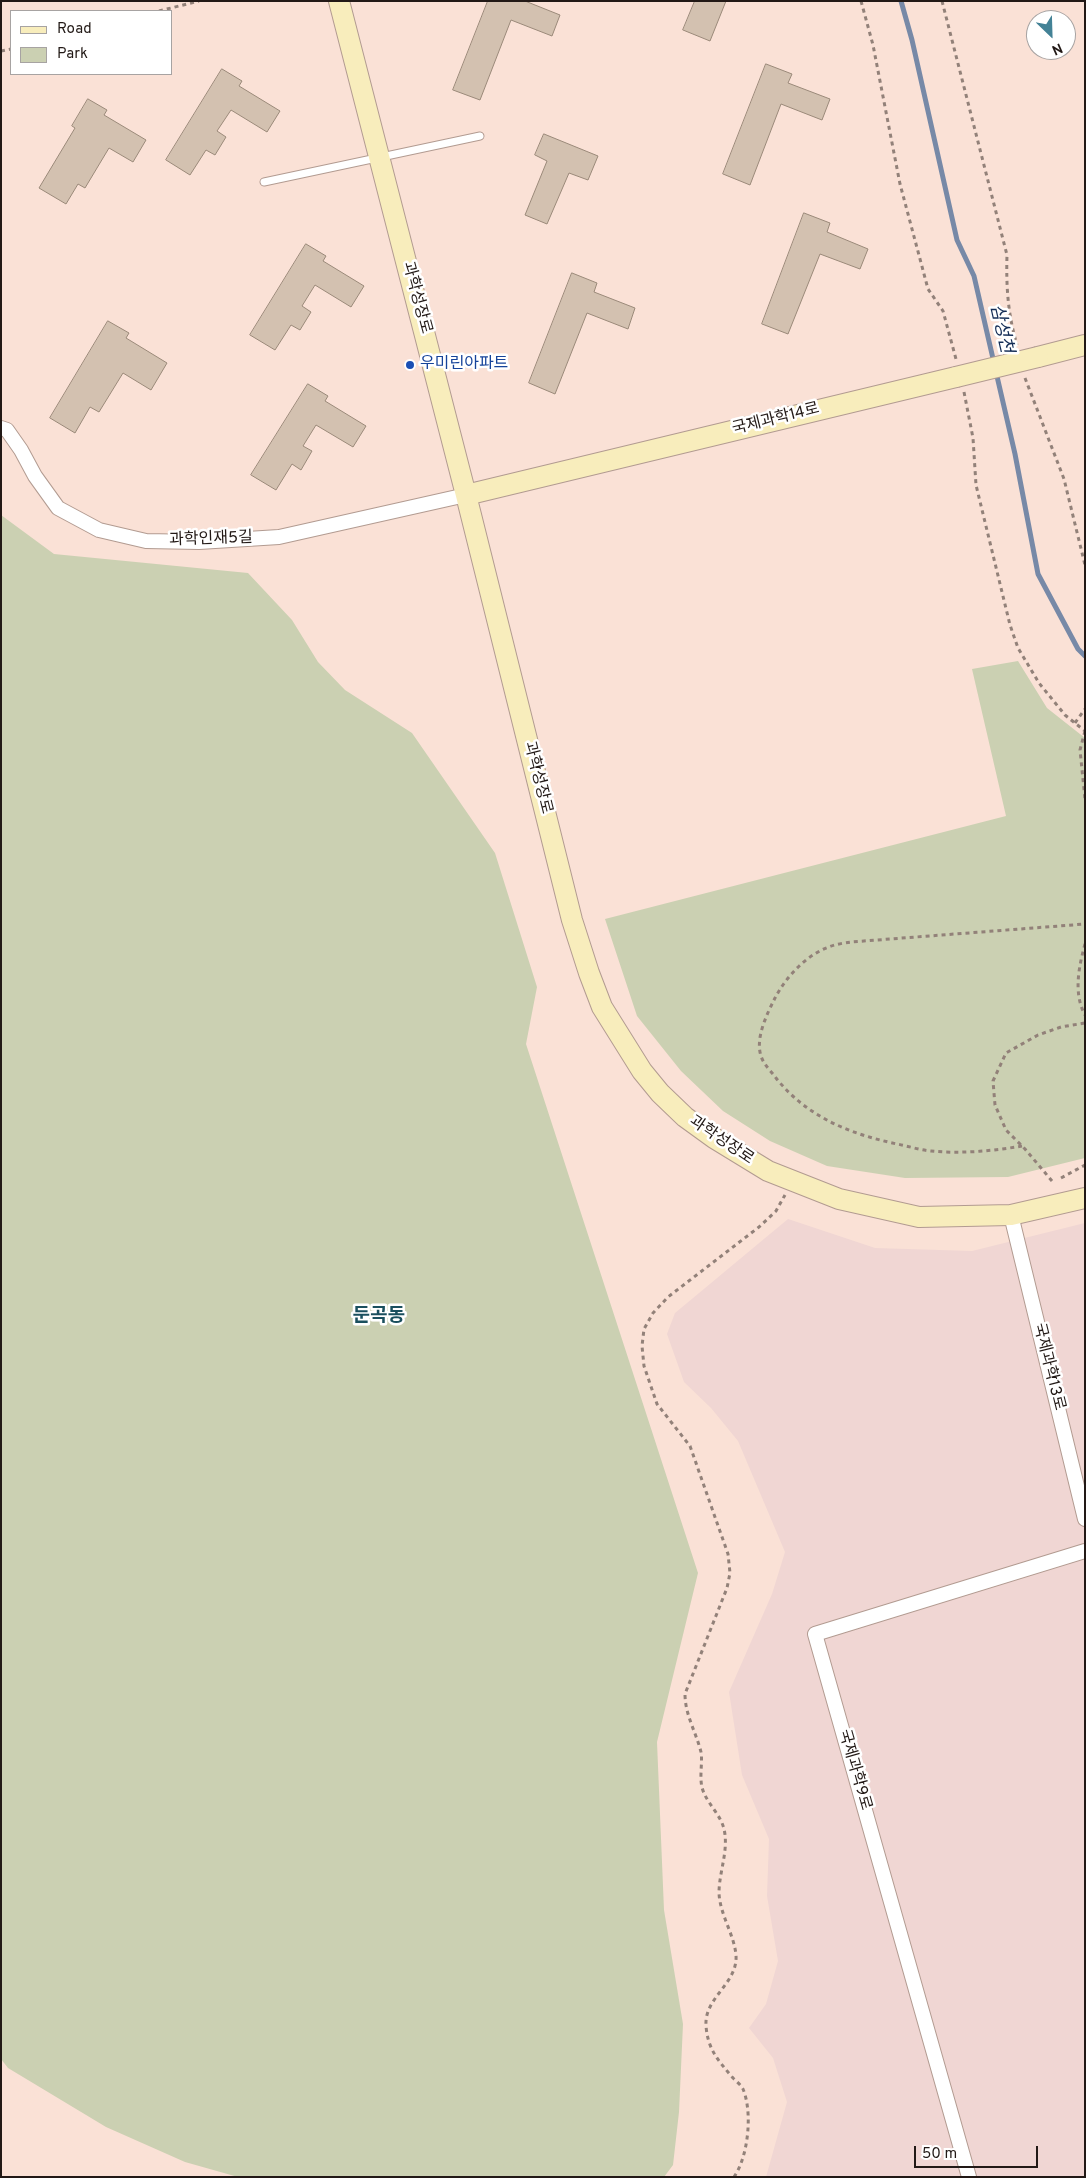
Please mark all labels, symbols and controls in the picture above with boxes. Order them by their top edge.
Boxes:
legend [10,10,172,75]
north arrow [1026,10,1076,60]
text: Road [57,20,92,39]
text: N [1049,38,1065,58]
text: Park [57,45,88,64]
street label: 과학성장로 [397,260,435,336]
water label: 삼성천 [984,302,1016,356]
place label: 우미린아파트 [420,355,508,375]
marker: 우미린아파트 [404,359,416,371]
street label: 국제과학14로 [730,400,822,440]
street label: 과학인재5길 [169,529,253,551]
street label: 과학성장로 [519,740,555,816]
street label: 과학성장로 [685,1112,757,1170]
district label: 둔곡동 [353,1306,405,1328]
street label: 국제과학13로 [1028,1321,1068,1413]
street label: 국제과학9로 [833,1727,875,1813]
scale bar [916,2136,1040,2168]
text: 50 m [922,2145,957,2164]

